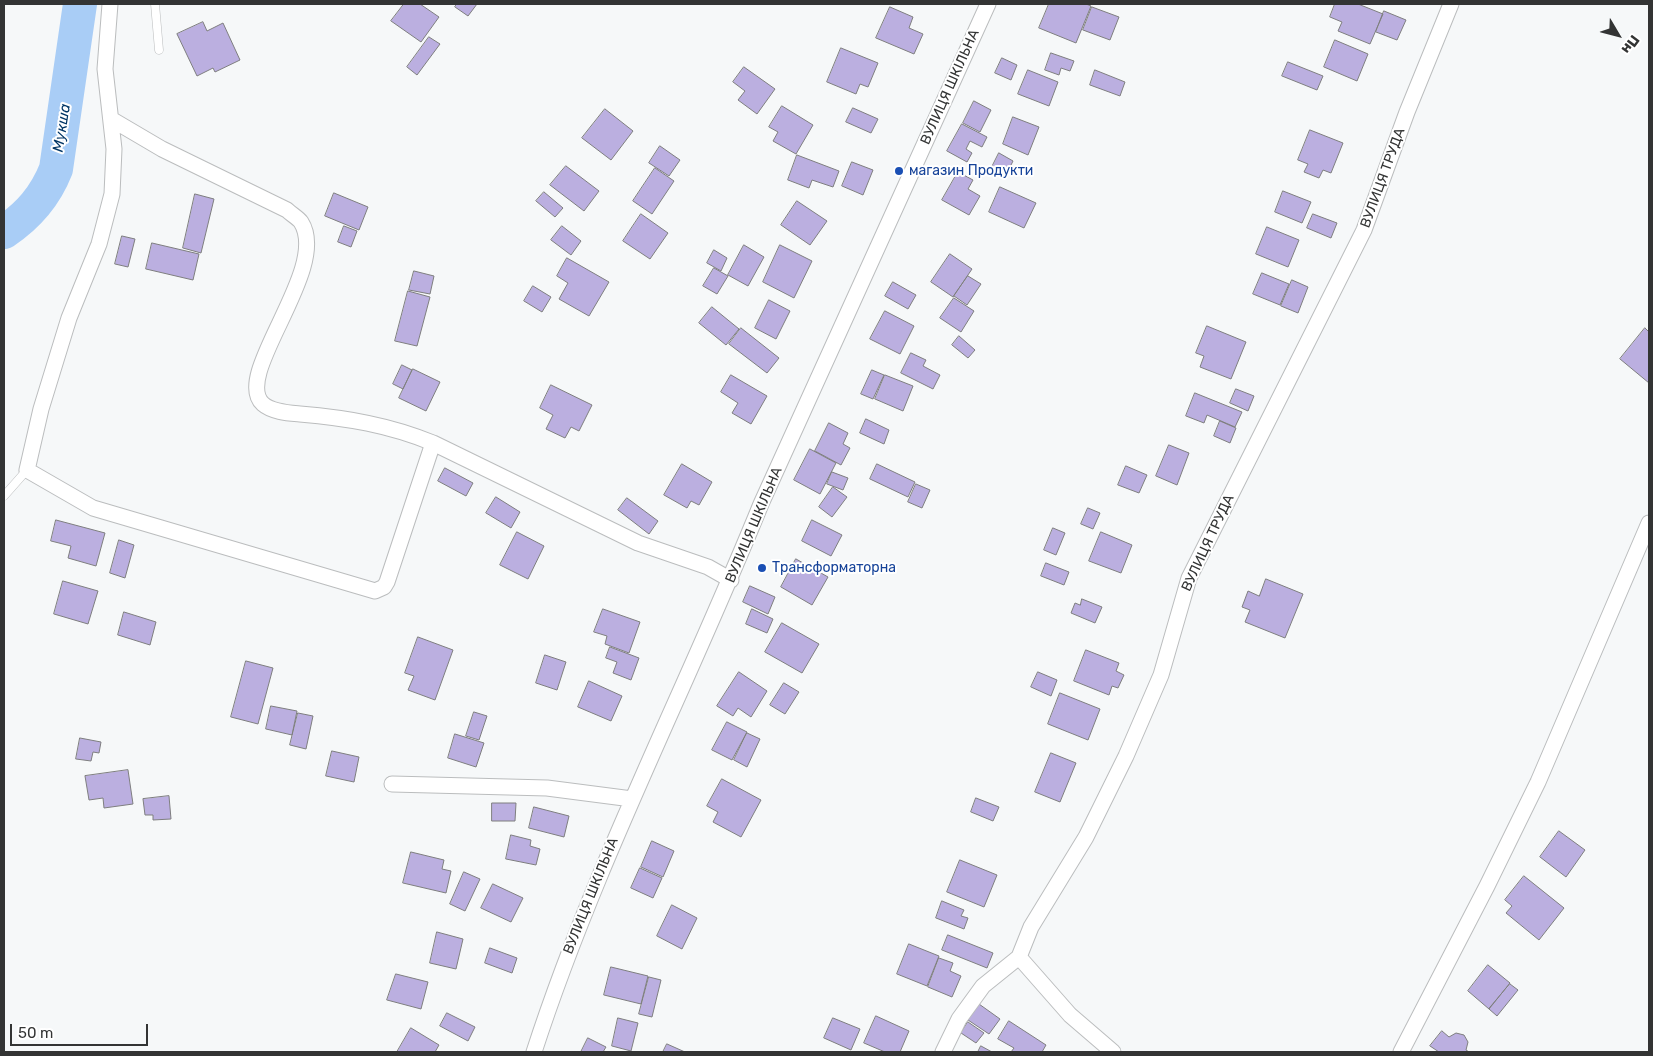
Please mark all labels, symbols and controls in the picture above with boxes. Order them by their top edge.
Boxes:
north arrow [1593,10,1643,60]
street label: ВУЛИЦЯ ШКІЛЬНА [917,27,983,147]
text: Пн [1618,31,1643,57]
water label: Мукша [49,102,75,154]
street label: ВУЛИЦЯ ТРУДА [1357,126,1409,230]
place label: магазин Продукти [909,163,1033,179]
marker: магазин Продукти [893,165,905,177]
street label: ВУЛИЦЯ ШКІЛЬНА [722,465,786,585]
street label: ВУЛИЦЯ ТРУДА [1178,492,1238,594]
place label: Трансформаторна [772,560,896,576]
marker: Трансформаторна [756,562,768,574]
street label: ВУЛИЦЯ ШКІЛЬНА [560,835,622,957]
scale bar [12,1014,150,1046]
text: 50 m [18,1024,53,1042]

